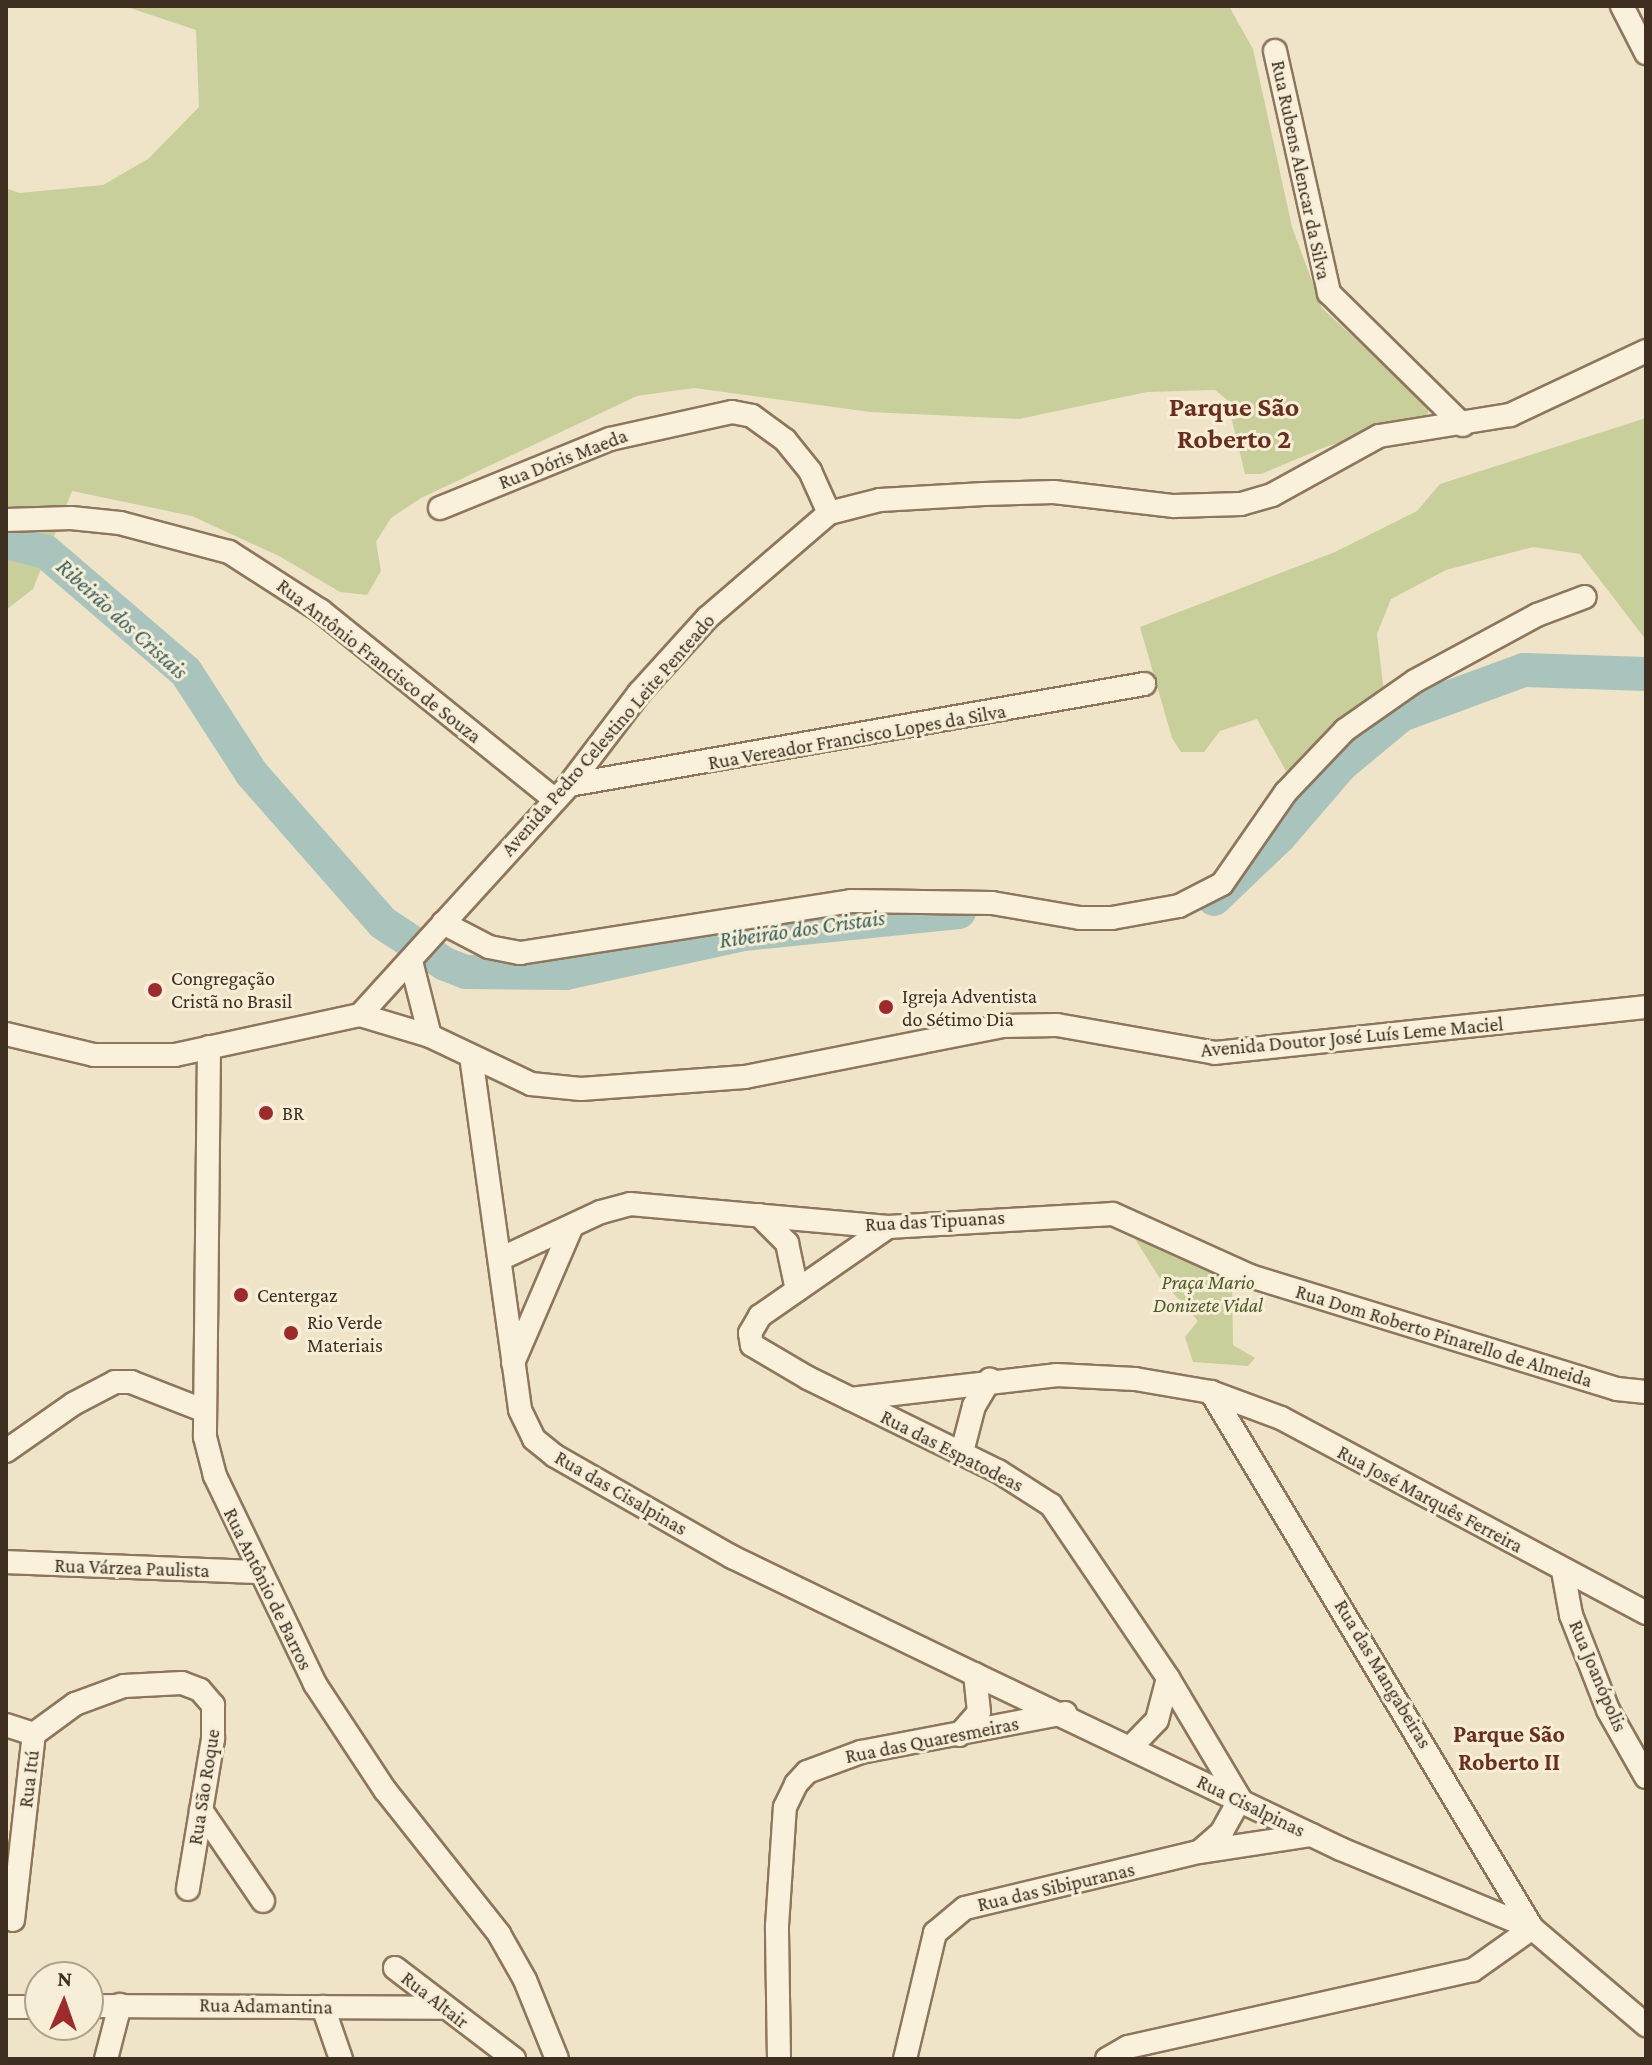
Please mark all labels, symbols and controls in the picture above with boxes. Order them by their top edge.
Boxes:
street label: Rua Rubens Alencar da Silva [1266,58,1336,282]
district label: Parque São Roberto 2 [1169,390,1299,456]
street label: Rua Dóris Maeda [495,423,631,495]
water label: Ribeirão dos Cristais [51,553,193,685]
street label: Rua Antônio Francisco de Souza [272,574,486,748]
street label: Avenida Pedro Celestino Leite Penteado [496,609,720,861]
street label: Rua Vereador Francisco Lopes da Silva [706,699,1008,775]
water label: Ribeirão dos Cristais [718,904,886,954]
place label: Congregação Cristã no Brasil [171,966,292,1013]
marker: Congregação Cristã no Brasil [146,981,164,999]
place label: Igreja Adventista do Sétimo Dia [902,984,1037,1031]
marker: Igreja Adventista do Sétimo Dia [877,998,895,1016]
street label: Avenida Doutor José Luís Leme Maciel [1200,1012,1504,1062]
place label: BR [282,1101,304,1125]
marker: BR [257,1104,275,1122]
street label: Rua das Tipuanas [864,1205,1006,1237]
park label: Praça Mario Donizete Vidal [1153,1270,1263,1317]
street label: Rua Dom Roberto Pinarello de Almeida [1293,1279,1595,1393]
place label: Centergaz [257,1283,338,1307]
marker: Centergaz [232,1286,250,1304]
place label: Rio Verde Materiais [307,1310,383,1357]
marker: Rio Verde Materiais [282,1324,300,1342]
street label: Rua das Espatodeas [877,1405,1027,1497]
street label: Rua José Marquês Ferreira [1333,1440,1527,1558]
street label: Rua das Cisalpinas [551,1445,691,1541]
street label: Rua Antônio de Barros [218,1504,318,1674]
street label: Rua Várzea Paulista [54,1553,210,1583]
street label: Rua das Mangabeiras [1329,1595,1437,1753]
street label: Rua Joanópolis [1564,1617,1632,1735]
street label: Rua das Quaresmeiras [843,1711,1021,1769]
district label: Parque São Roberto II [1453,1720,1565,1776]
street label: Rua São Roque [183,1727,225,1847]
street label: Rua Itú [14,1749,44,1809]
street label: Rua Cisalpinas [1193,1769,1309,1843]
street label: Rua das Sibipuranas [975,1857,1137,1917]
north arrow [24,1961,104,2041]
text: N [57,1966,73,1991]
street label: Rua Altair [396,1966,474,2034]
street label: Rua Adamantina [199,1993,333,2019]

